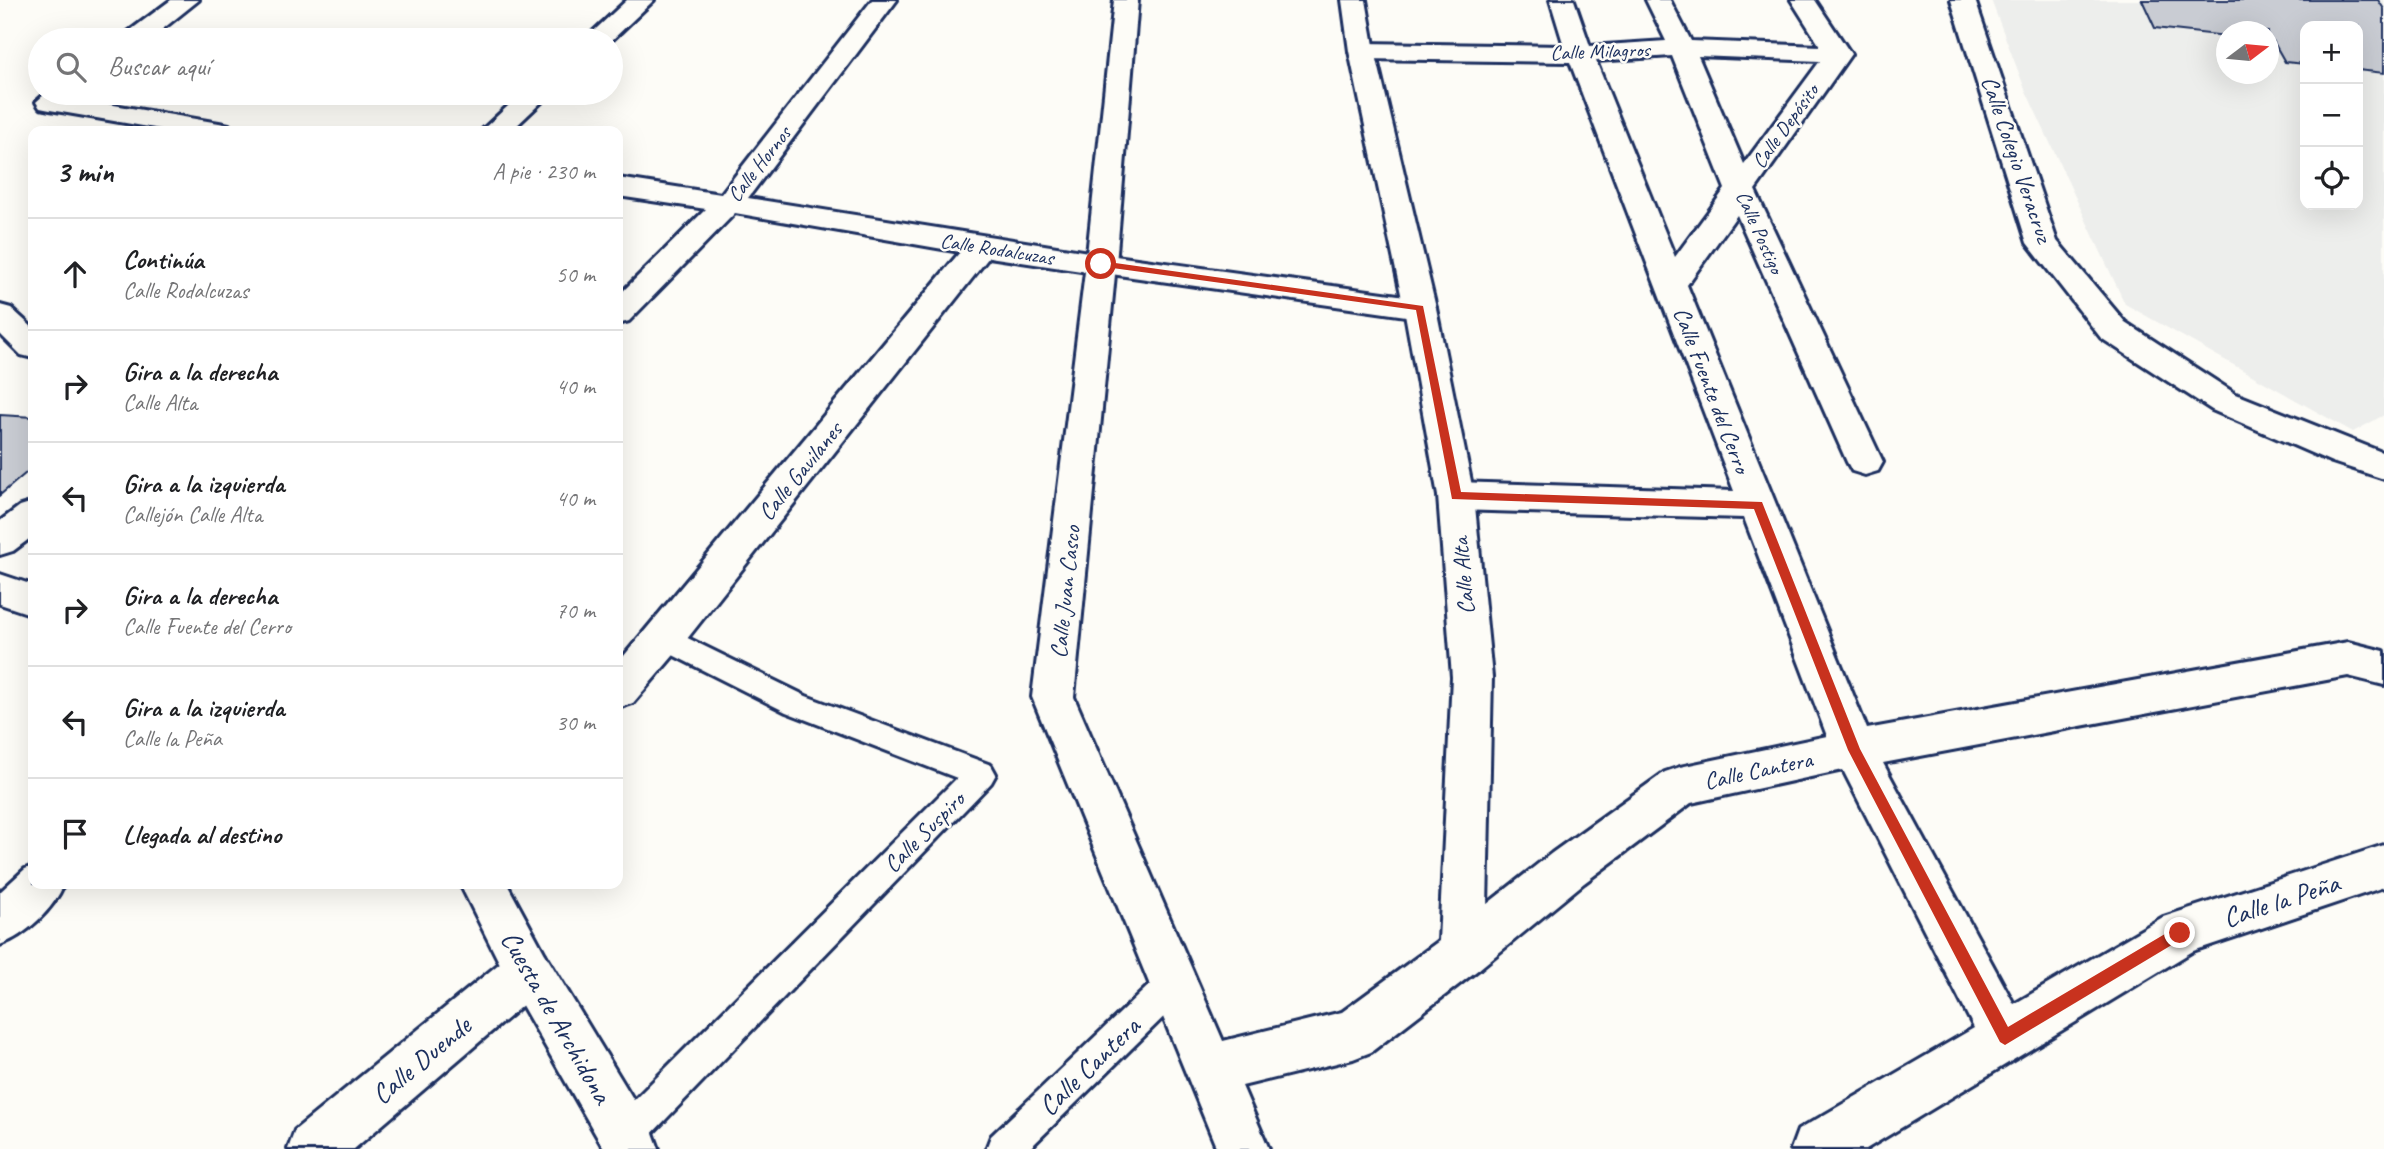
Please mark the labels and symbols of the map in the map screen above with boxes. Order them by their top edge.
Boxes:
north arrow [2216,21,2279,84]
street label: Calle Milagros [1550,36,1652,66]
street label: Calle Colegio Veracruz [1975,72,2060,248]
street label: Calle Depósito [1746,77,1826,173]
street label: Calle Hornos [721,120,798,207]
street label: Calle Postigo [1730,187,1791,280]
street label: Calle Rodalcuzas [938,227,1057,271]
route start [1085,248,1116,279]
street label: Calle Fuente del Cerro [1667,303,1758,480]
street label: Calle Gavilanes [751,414,850,526]
street label: Calle Juan Casco [1043,523,1087,660]
street label: Calle Alta [1444,534,1481,616]
street label: Calle Cantera [1701,744,1816,796]
street label: Calle Suspiro [877,783,973,879]
street label: Calle la Peña [2218,864,2345,935]
route end [2164,917,2195,948]
street label: Cuesta de Archidona [493,924,621,1111]
street label: Calle Duende [364,1007,479,1112]
street label: Calle Cantera [1031,1008,1148,1123]

